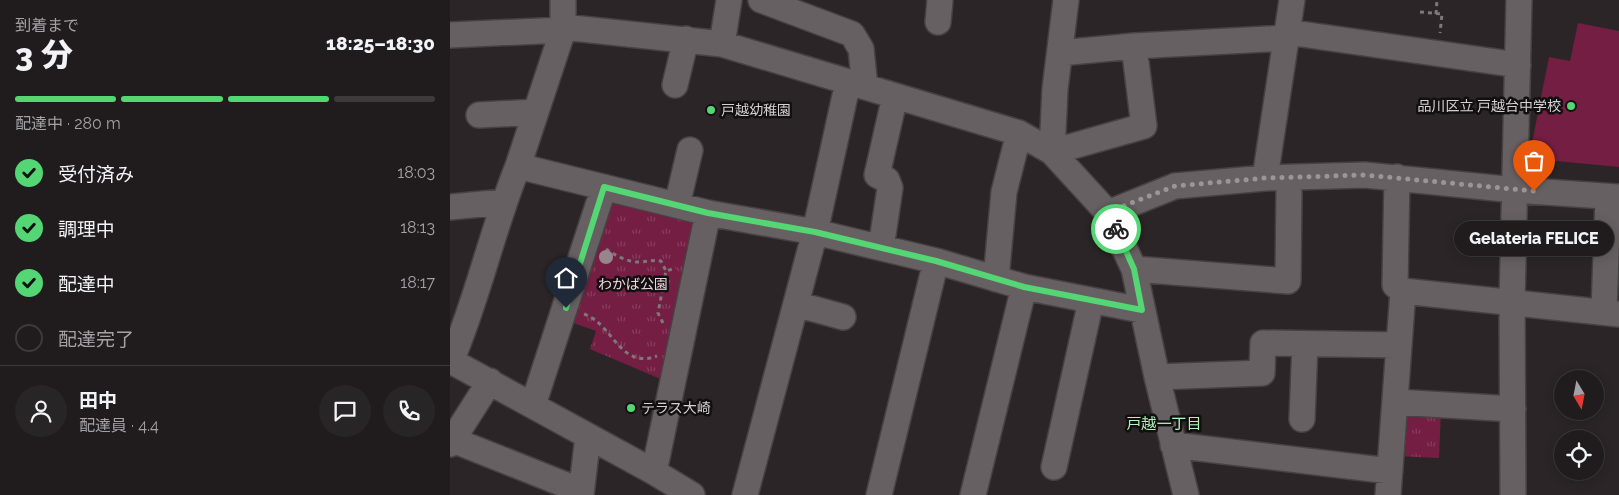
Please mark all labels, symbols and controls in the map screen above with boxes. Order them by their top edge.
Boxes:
text: 到着まで [15,16,79,35]
text: 18:25–18:30 [326,32,435,54]
text: 3 分 [15,36,73,73]
place label: 品川区立 戸越台中学校 [1417,98,1561,114]
marker: 品川区立 戸越台中学校 [1565,100,1577,112]
place label: 戸越幼稚園 [721,102,791,118]
marker: 戸越幼稚園 [705,104,717,116]
text: 配達中 · 280 m [15,114,121,133]
pin [1513,140,1555,191]
icon: bag [1520,147,1548,175]
icon: check [15,159,43,187]
text: 受付済み [58,163,134,185]
text: 18:03 [397,163,435,182]
courier [1091,204,1141,254]
icon: check [15,214,43,242]
icon: bike [1102,215,1130,243]
text: 調理中 [58,218,115,240]
text: 18:13 [400,218,435,237]
callout: Gelateria FELICE [1454,221,1614,256]
text: Gelateria FELICE [1469,229,1599,248]
pin [545,257,587,308]
icon: home [552,264,580,292]
icon: check [15,269,43,297]
text: 配達中 [58,273,115,295]
text: 18:17 [400,273,435,292]
park label: わかば公園 [598,276,668,292]
text: 配達完了 [58,328,134,350]
north arrow [1554,370,1604,420]
map controls [1554,370,1604,480]
button: person [15,385,67,437]
button: chat [319,385,371,437]
button: phone [383,385,435,437]
text: 田中 [79,389,117,411]
place label: テラス大崎 [641,400,711,416]
marker: テラス大崎 [625,402,637,414]
district label: 戸越一丁目 [1126,415,1202,433]
text: 配達員 · 4.4 [79,416,159,435]
button: locate [1554,430,1604,480]

